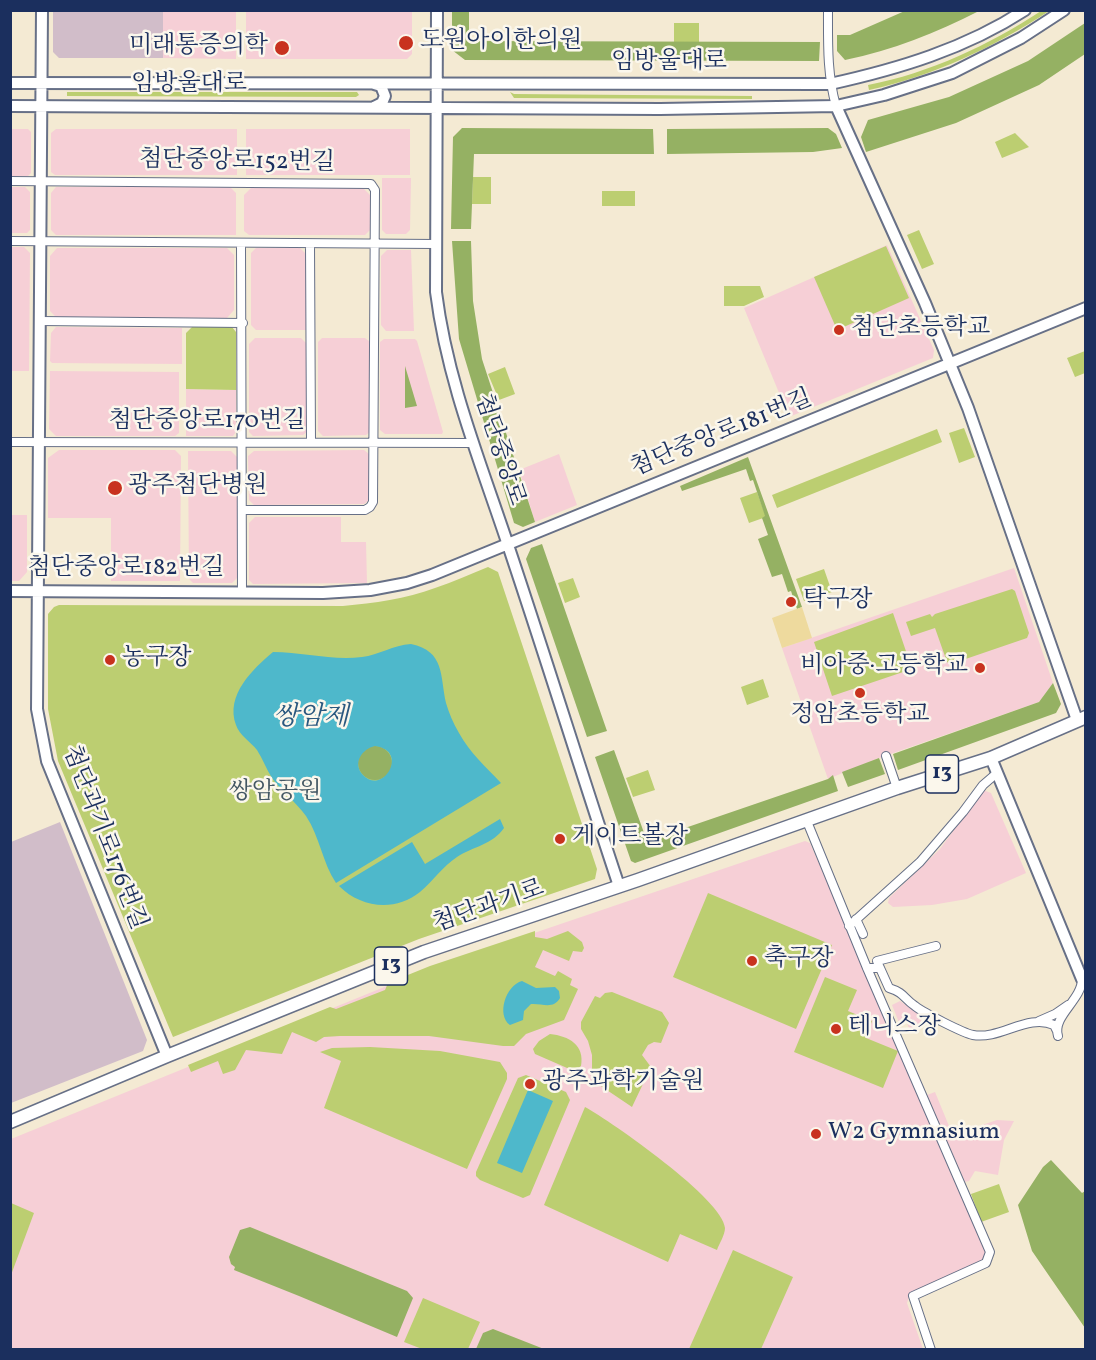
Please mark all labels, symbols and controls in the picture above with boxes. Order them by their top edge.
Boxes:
place label: 도원아이한의원 [420,29,582,57]
place label: 미래통증의학 [129,34,268,62]
marker: 도원아이한의원 [397,34,415,52]
marker: 미래통증의학 [273,39,291,57]
street label: 임방울대로 [611,50,727,78]
street label: 임방울대로 [131,72,247,100]
street label: 첨단중앙로152번길 [139,147,335,179]
place label: 첨단초등학교 [851,316,990,344]
marker: 첨단초등학교 [832,323,846,337]
street label: 첨단중앙로181번길 [627,385,817,485]
street label: 첨단중앙로 [466,390,530,510]
street label: 첨단중앙로170번길 [109,409,305,437]
place label: 광주첨단병원 [128,474,267,502]
marker: 광주첨단병원 [106,479,124,497]
street label: 첨단중앙로182번길 [28,556,224,584]
place label: 탁구장 [803,588,873,616]
marker: 탁구장 [784,595,798,609]
place label: 농구장 [122,646,192,674]
marker: 농구장 [103,653,117,667]
place label: 비아중·고등학교 [800,654,968,682]
marker: 비아중·고등학교 [973,661,987,675]
marker: 정암초등학교 [853,686,867,700]
water label: 쌍암제 [273,703,349,735]
place label: 정암초등학교 [790,703,930,731]
street label: 첨단과기로176번길 [55,742,151,934]
road number: 13 [926,755,958,793]
park label: 쌍암공원 [229,780,321,808]
place label: 게이트볼장 [572,825,688,853]
marker: 게이트볼장 [553,832,567,846]
street label: 첨단과기로 [430,876,548,940]
road number: 13 [374,947,408,985]
place label: 축구장 [764,947,834,975]
marker: 축구장 [745,954,759,968]
place label: 테니스장 [848,1015,941,1043]
marker: 테니스장 [829,1022,843,1036]
place label: 광주과학기술원 [542,1070,704,1098]
marker: 광주과학기술원 [523,1077,537,1091]
place label: W2 Gymnasium [828,1120,1000,1148]
marker: W2 Gymnasium [809,1127,823,1141]

